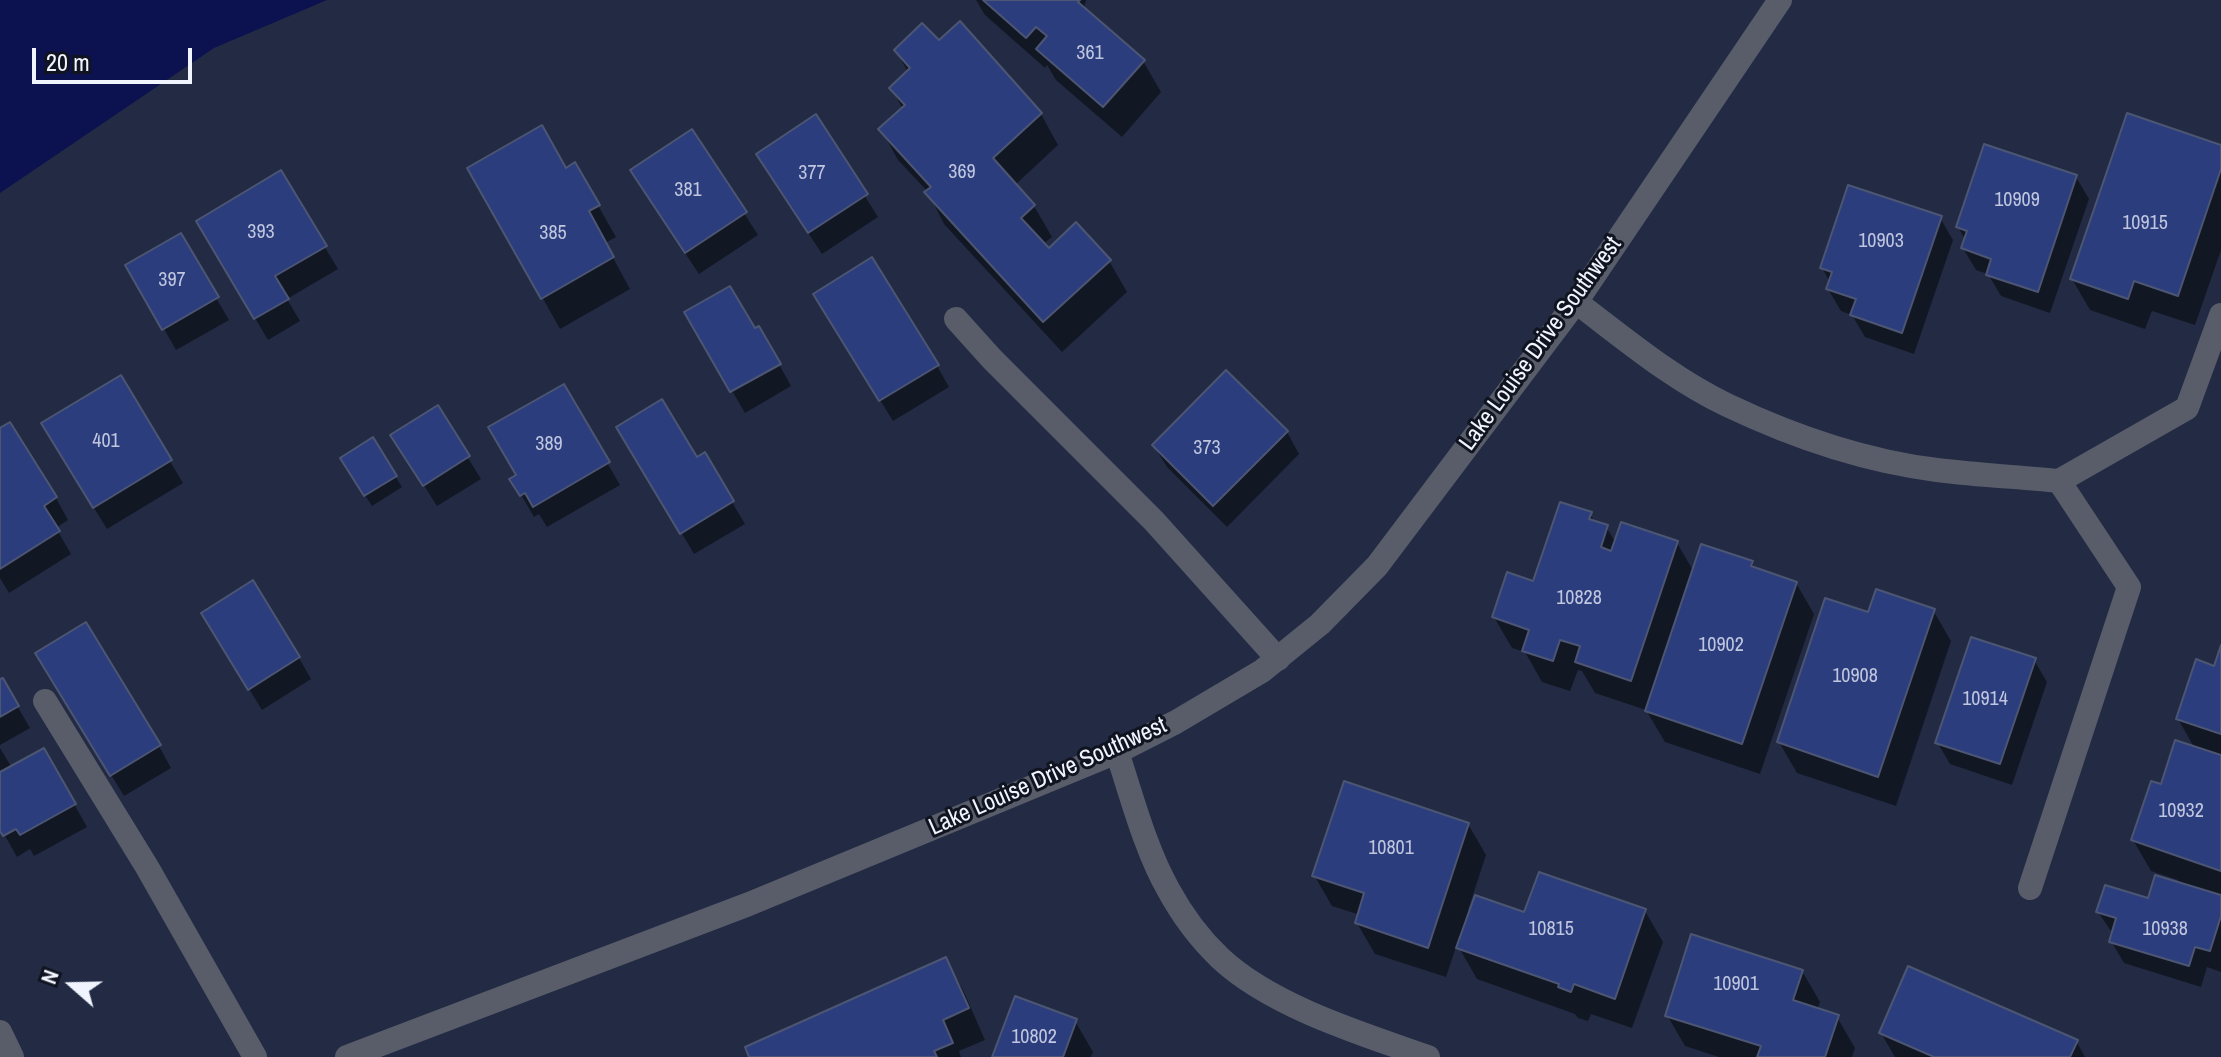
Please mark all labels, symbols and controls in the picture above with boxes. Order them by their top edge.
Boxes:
scale bar [36,32,196,82]
house number: 361 [1076,42,1104,66]
text: 20 m [46,46,90,78]
house number: 369 [948,161,976,185]
house number: 377 [798,162,826,186]
house number: 381 [674,179,702,203]
house number: 10909 [1994,189,2040,213]
house number: 10915 [2122,212,2168,236]
house number: 393 [247,221,275,245]
house number: 385 [539,222,567,246]
house number: 10903 [1858,230,1904,254]
street label: Lake Louise Drive Southwest [1454,232,1628,456]
house number: 397 [158,269,186,293]
house number: 401 [92,430,120,454]
house number: 389 [535,433,563,457]
house number: 373 [1193,437,1221,461]
house number: 10828 [1556,587,1602,611]
house number: 10902 [1698,634,1744,658]
house number: 10908 [1832,665,1878,689]
house number: 10914 [1962,688,2008,712]
street label: Lake Louise Drive Southwest [925,712,1171,842]
house number: 10932 [2158,800,2204,824]
house number: 10801 [1368,837,1414,861]
house number: 10815 [1528,918,1574,942]
house number: 10938 [2142,918,2188,942]
north arrow [32,945,112,1025]
text: N [33,966,66,988]
house number: 10901 [1713,973,1759,997]
house number: 10802 [1011,1026,1057,1050]

